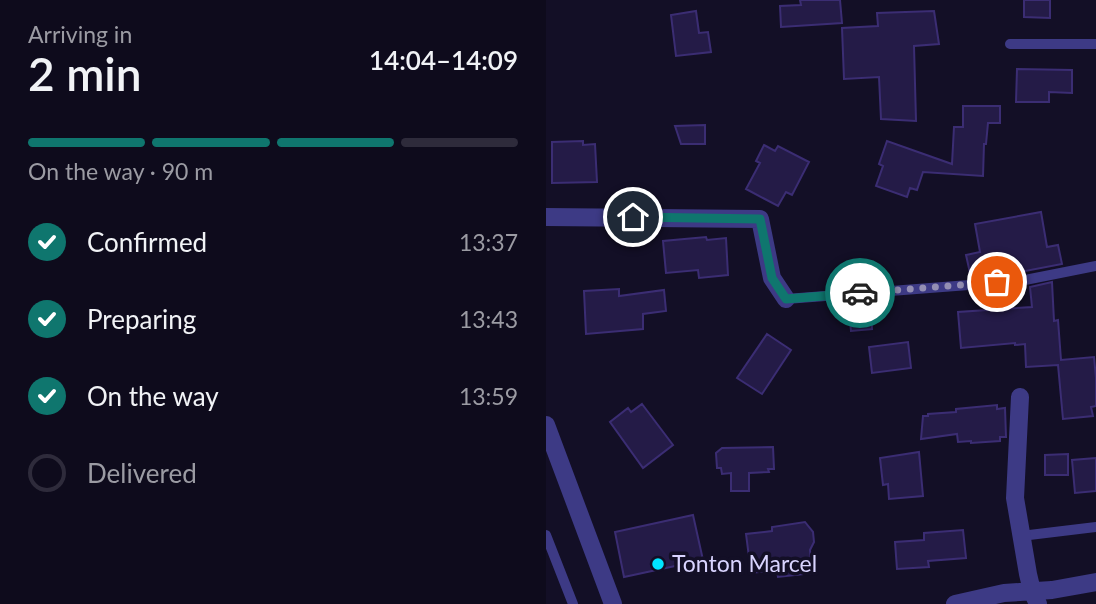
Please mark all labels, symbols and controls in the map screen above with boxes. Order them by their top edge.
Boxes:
text: Arriving in [28,20,132,48]
text: 14:04–14:09 [369,44,518,76]
text: 2 min [28,46,142,101]
text: On the way · 90 m [28,157,213,185]
pin [603,187,663,247]
icon: home [614,198,652,236]
icon: check [28,223,66,261]
text: Confirmed [87,226,207,258]
text: 13:37 [459,228,518,256]
pin [967,252,1027,312]
courier [825,258,895,328]
icon: bag [978,263,1016,301]
icon: car [841,274,879,312]
icon: check [28,300,66,338]
text: Preparing [87,303,196,335]
text: 13:43 [459,305,518,333]
icon: check [28,377,66,415]
text: On the way [87,380,219,412]
text: 13:59 [459,382,518,410]
text: Delivered [87,457,197,489]
place label: Tonton Marcel [672,549,817,577]
marker: Tonton Marcel [650,556,666,572]

